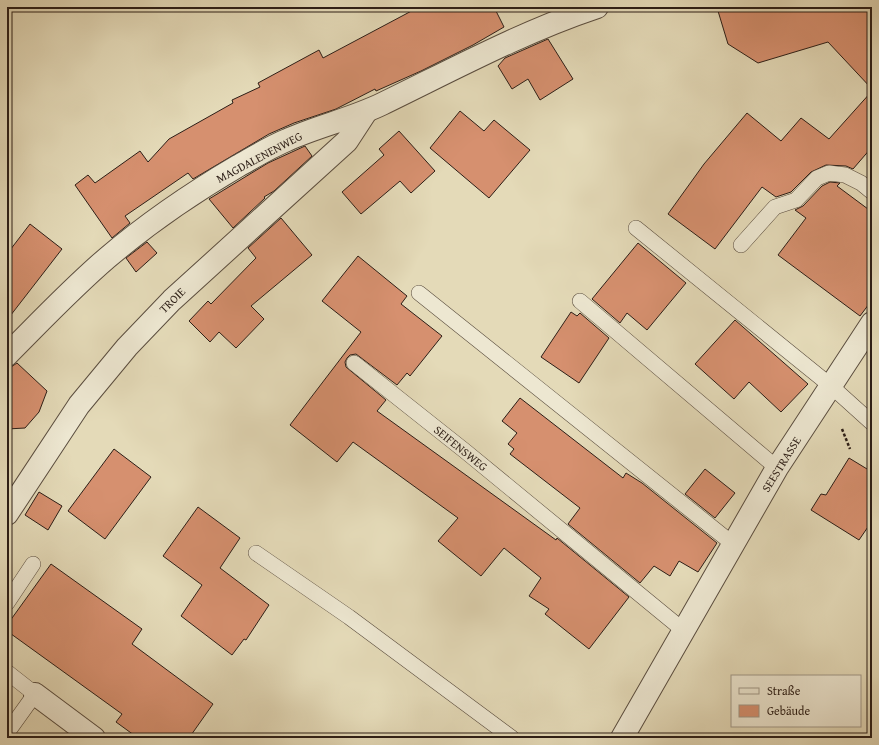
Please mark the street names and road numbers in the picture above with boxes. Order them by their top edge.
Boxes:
street label: MAGDALENENWEG [213,127,305,187]
street label: TROIE [155,283,189,317]
street label: SEIFENSWEG [431,421,491,475]
street label: SEESTRASSE [757,433,805,495]

